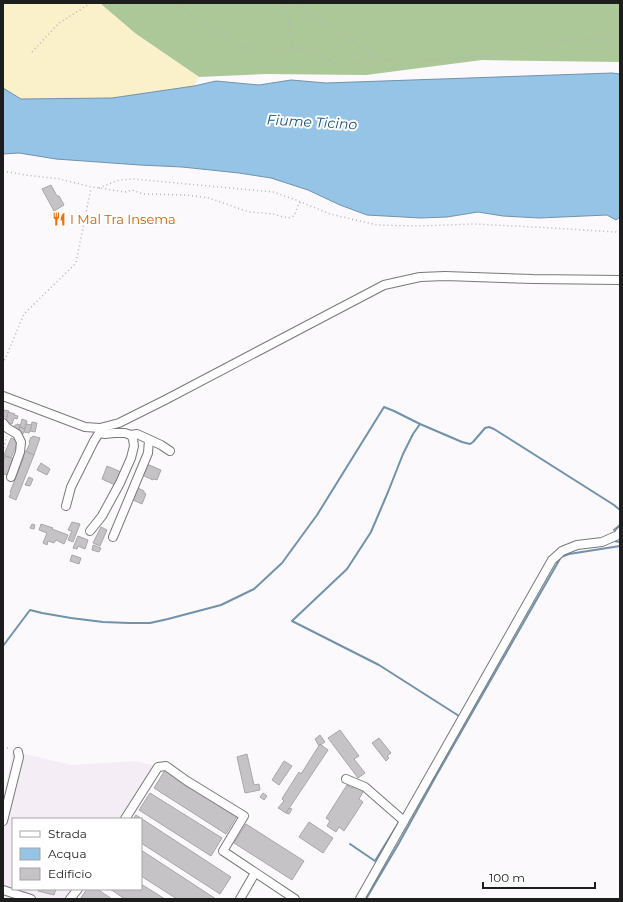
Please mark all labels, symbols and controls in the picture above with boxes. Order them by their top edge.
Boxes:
water label: Fiume Ticino [266,111,358,133]
restaurant icon: I Mal Tra Insema [51,211,67,227]
place label: I Mal Tra Insema [70,211,176,227]
legend [12,818,142,890]
text: Strada [48,826,87,841]
text: Acqua [48,846,86,861]
scale bar [483,864,595,890]
text: Edificio [48,866,92,881]
text: 100 m [489,870,525,885]

